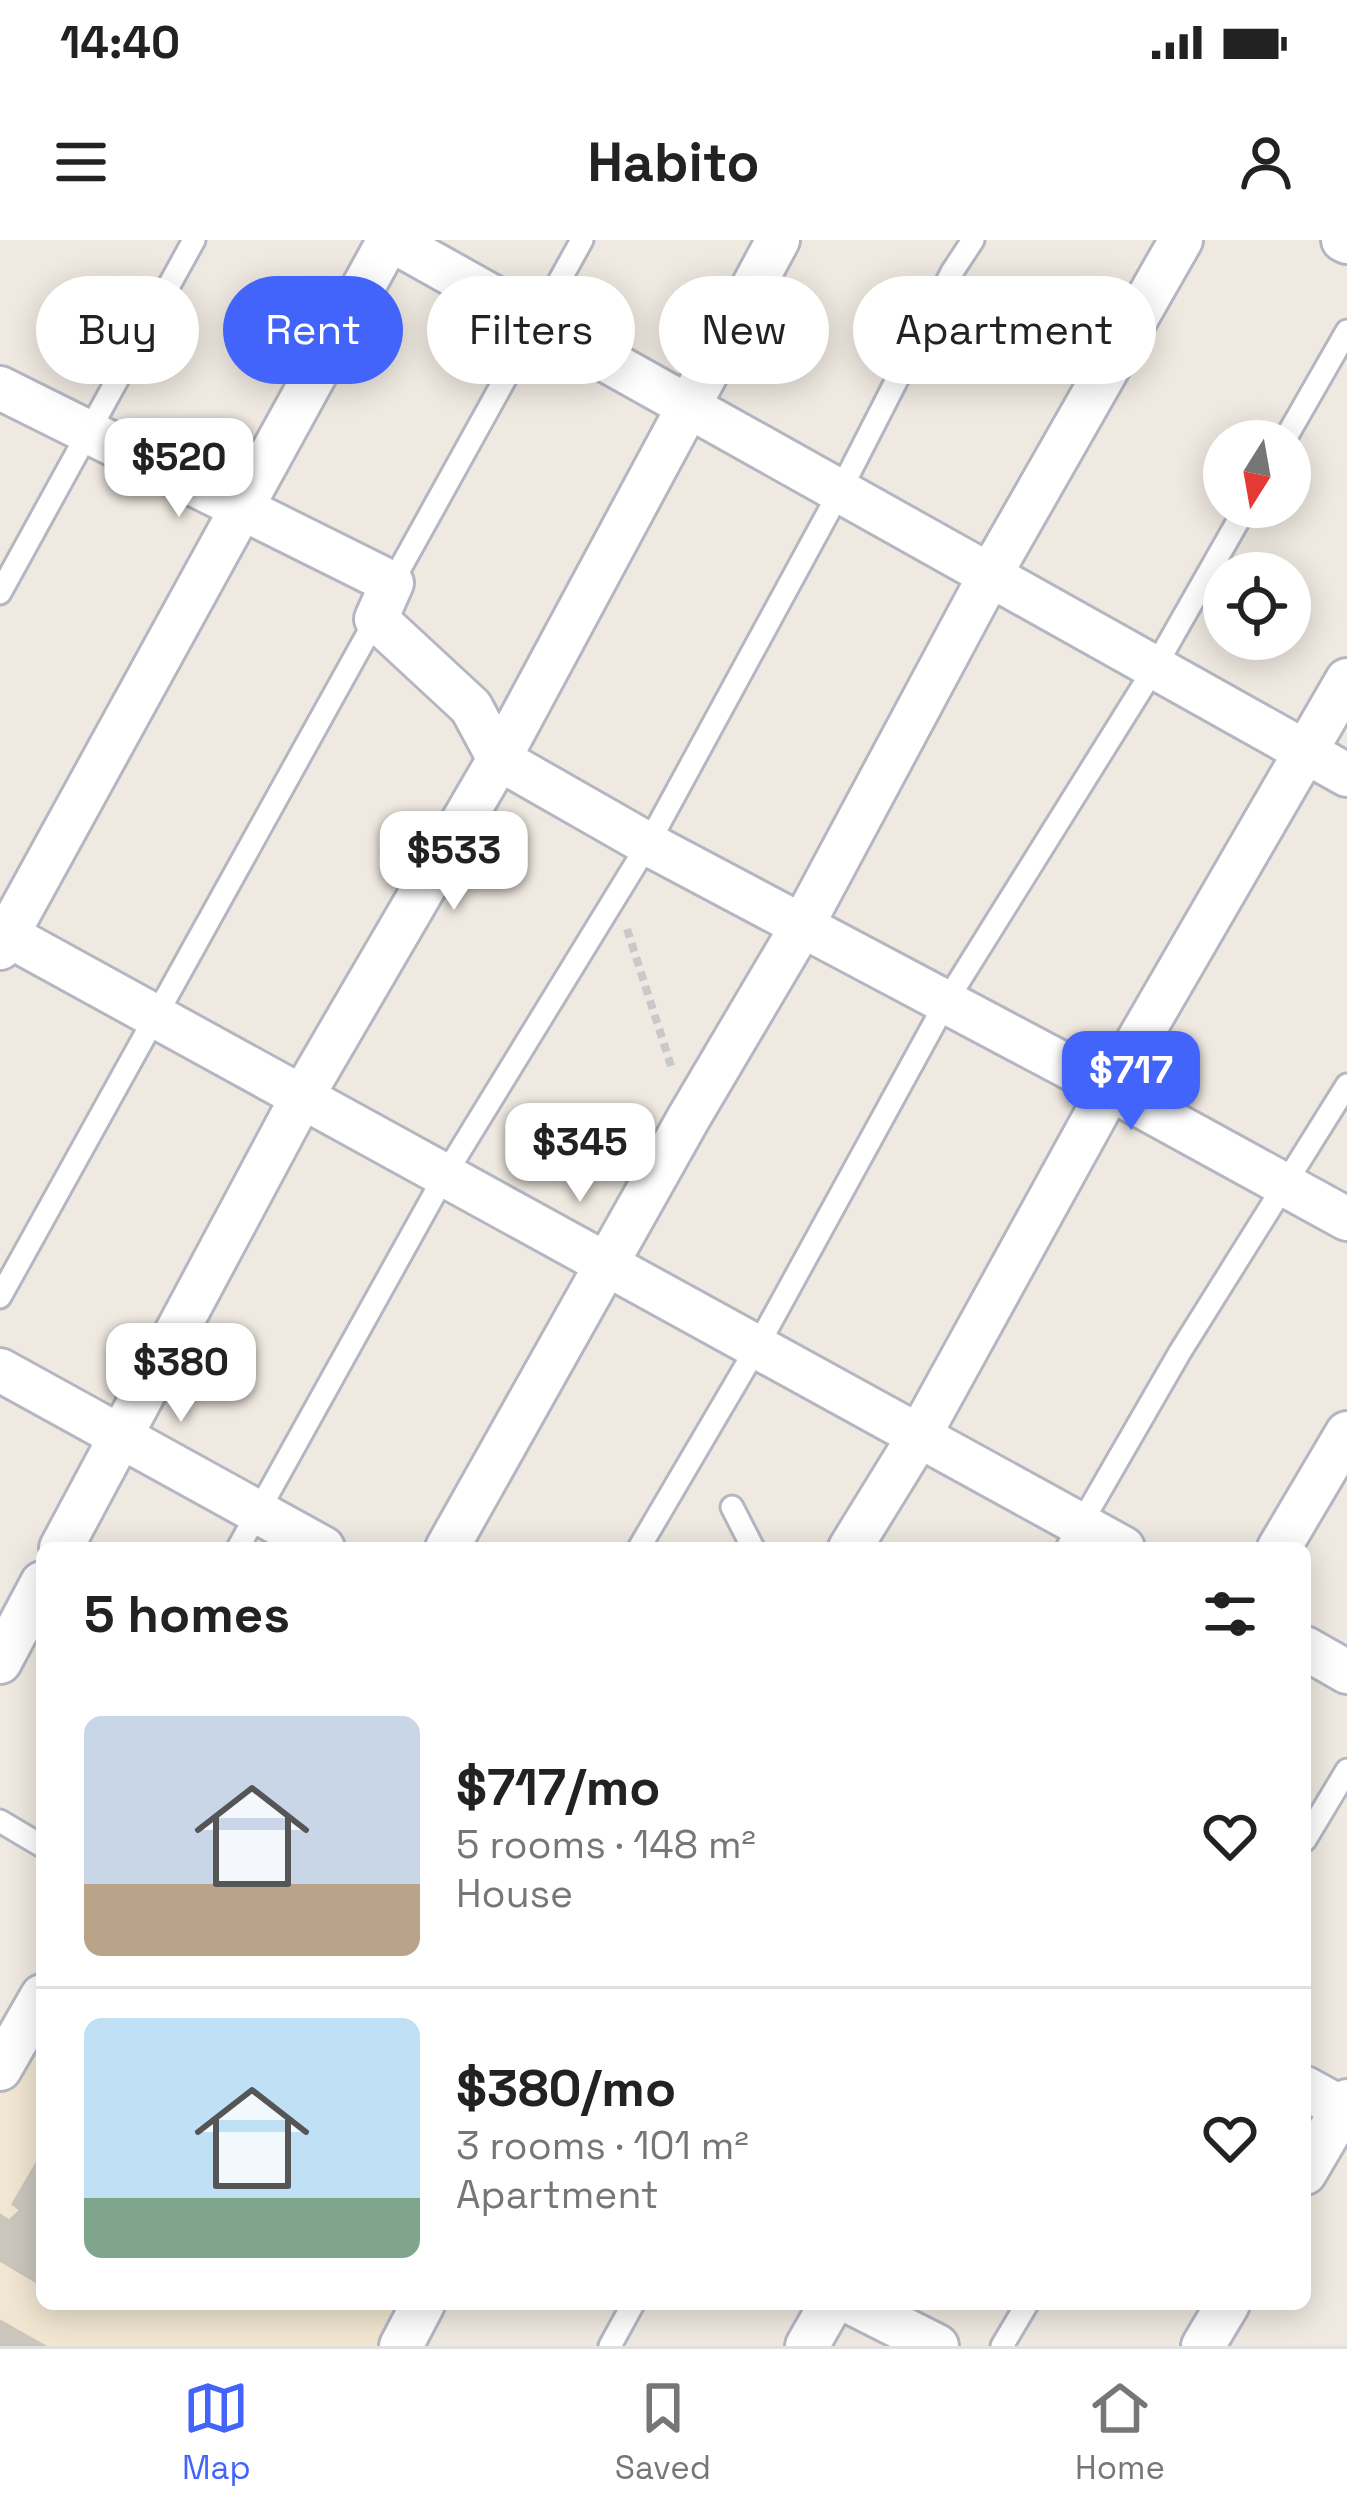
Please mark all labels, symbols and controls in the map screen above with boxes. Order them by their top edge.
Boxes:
text: 14:40 [60,14,180,71]
text: Habito [587,128,760,197]
icon: menu [48,129,114,195]
icon: person [1233,129,1299,195]
chip: Buy [36,276,199,384]
chip: Rent [223,276,403,384]
chip: Filters [427,276,635,384]
chip: New [659,276,829,384]
chip: Apartment [853,276,1156,384]
pin: $520 [108,418,250,520]
north arrow [1203,420,1311,528]
map controls [1203,420,1311,660]
text: $520 [131,432,227,481]
button: locate [1203,552,1311,660]
pin: $533 [383,811,525,913]
text: $533 [407,825,501,874]
pin: $717 [1060,1031,1202,1133]
text: $717 [1089,1045,1173,1094]
pin: $345 [509,1103,651,1205]
text: $345 [532,1117,628,1166]
pin: $380 [110,1323,252,1425]
text: $380 [133,1337,229,1386]
icon: filters [1197,1581,1263,1647]
text: 5 homes [84,1582,290,1647]
text: $717/mo [456,1755,661,1820]
icon: home [180,1764,324,1908]
icon: heart [1197,1803,1263,1869]
text: 5 rooms · 148 m² [456,1820,756,1869]
text: House [456,1869,573,1918]
text: $380/mo [456,2056,676,2121]
icon: home [180,2066,324,2210]
icon: heart [1197,2105,1263,2171]
text: 3 rooms · 101 m² [456,2121,749,2170]
text: Apartment [456,2170,659,2219]
tab: Map [182,2375,251,2489]
tab: Saved [615,2375,711,2489]
tab: Home [1075,2375,1165,2489]

